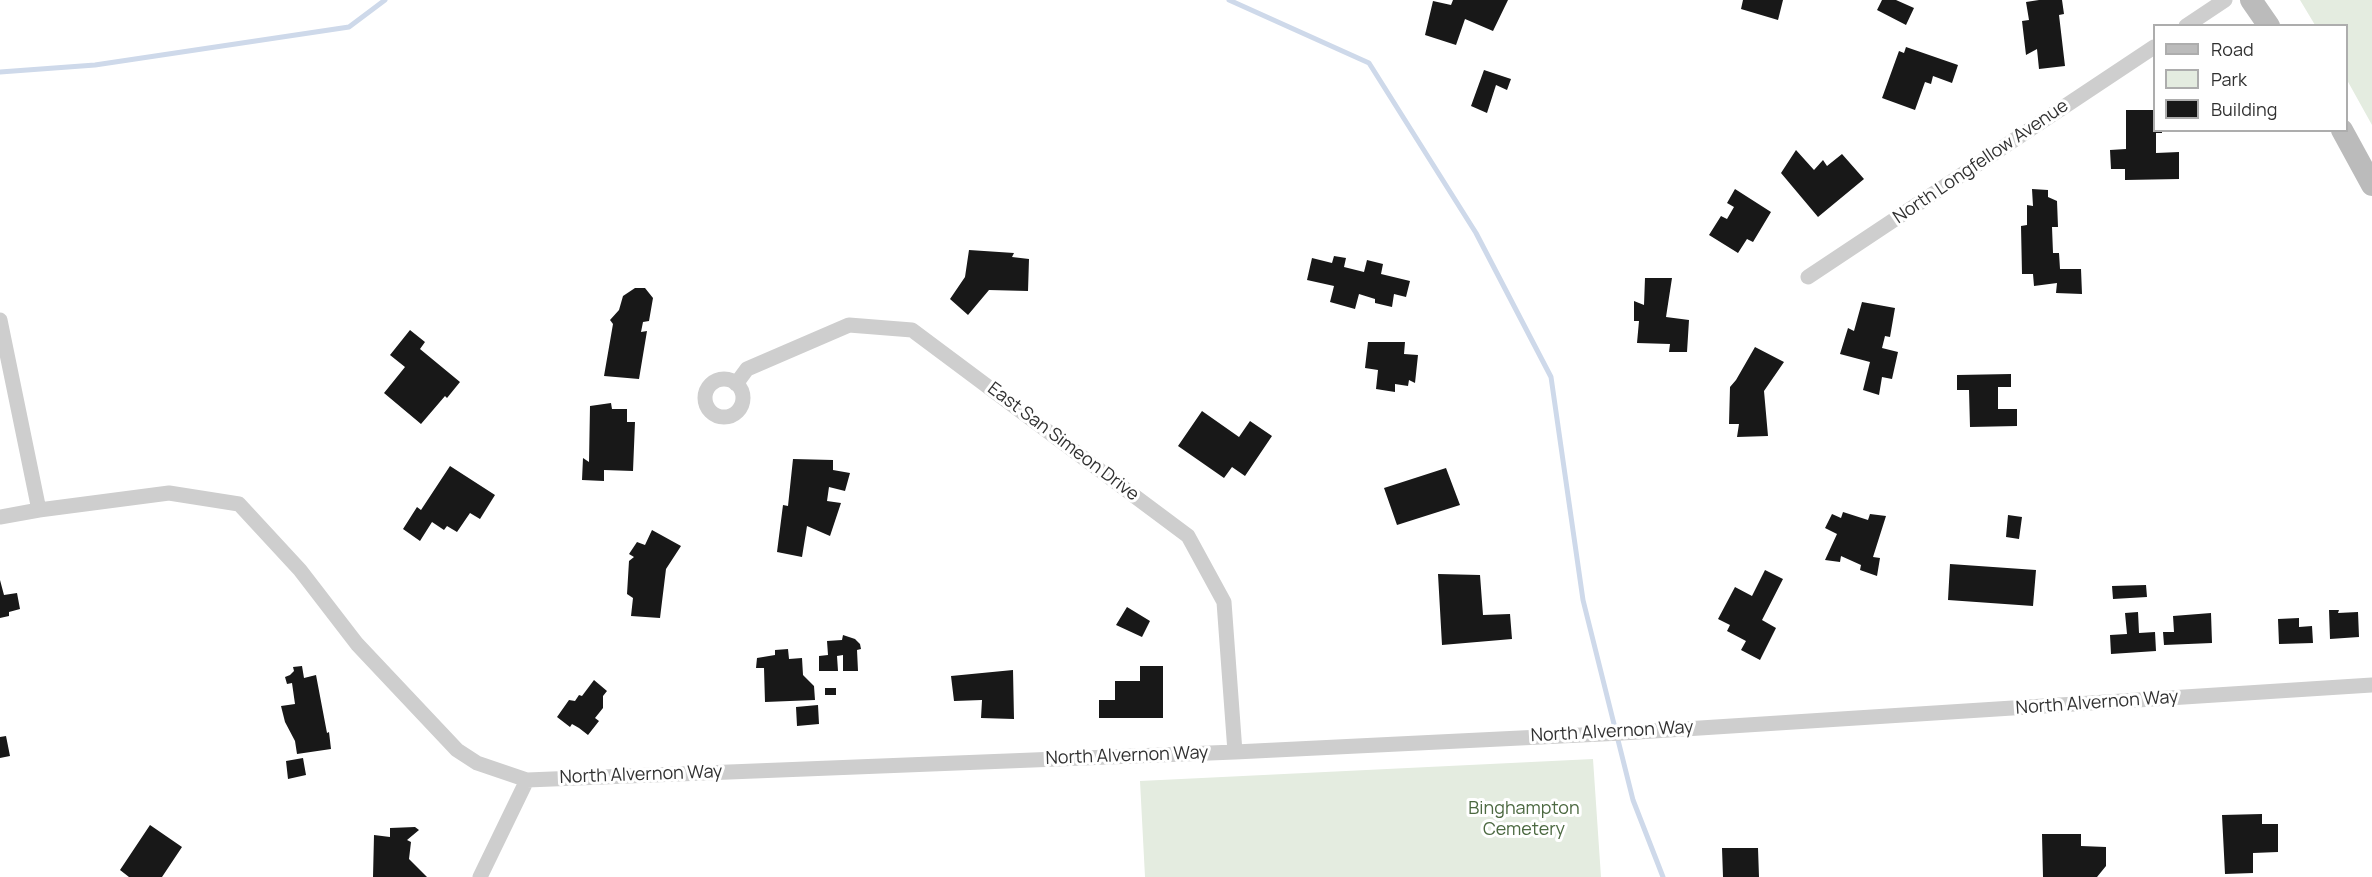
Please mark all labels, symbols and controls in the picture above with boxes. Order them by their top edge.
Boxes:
legend [2153,24,2348,132]
text: Road [2211,37,2254,61]
text: Park [2211,67,2247,91]
street label: North Longfellow Avenue [1889,95,2073,229]
text: Building [2211,97,2277,121]
street label: East San Simeon Drive [983,378,1143,506]
street label: North Alvernon Way [2015,687,2179,719]
street label: North Alvernon Way [1530,717,1694,747]
street label: North Alvernon Way [1045,742,1209,770]
street label: North Alvernon Way [559,761,723,789]
park label: Binghampton Cemetery [1468,798,1580,840]

